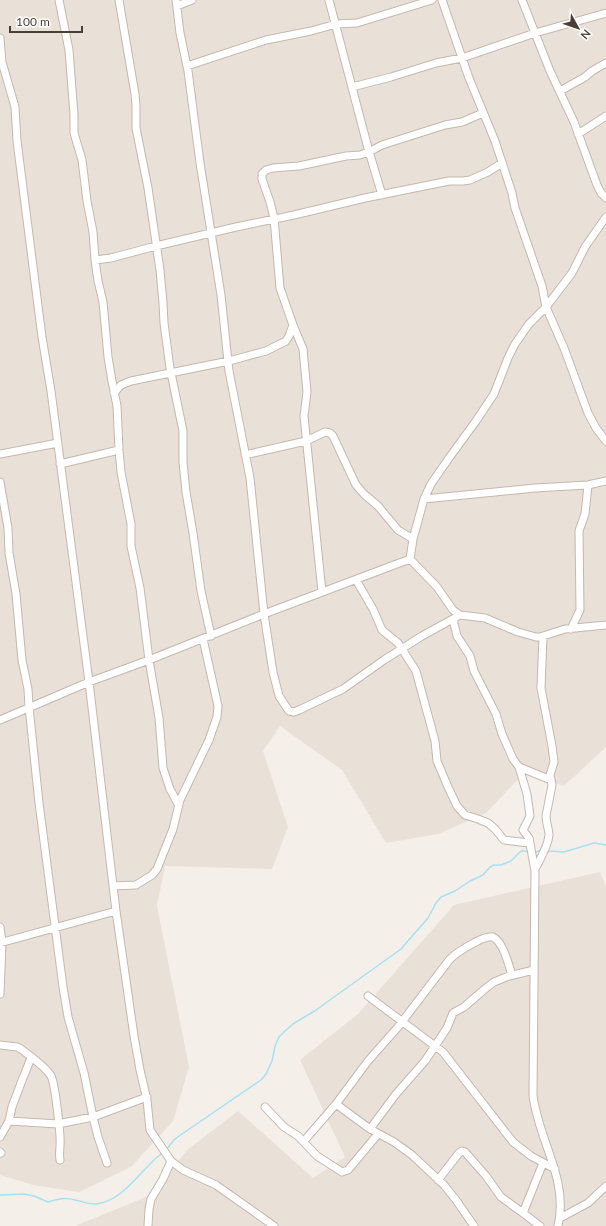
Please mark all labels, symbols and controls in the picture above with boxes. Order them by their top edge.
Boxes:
scale bar [10,8,82,34]
north arrow [558,8,598,48]
text: 100 m [16,14,50,29]
text: N [578,27,594,42]

